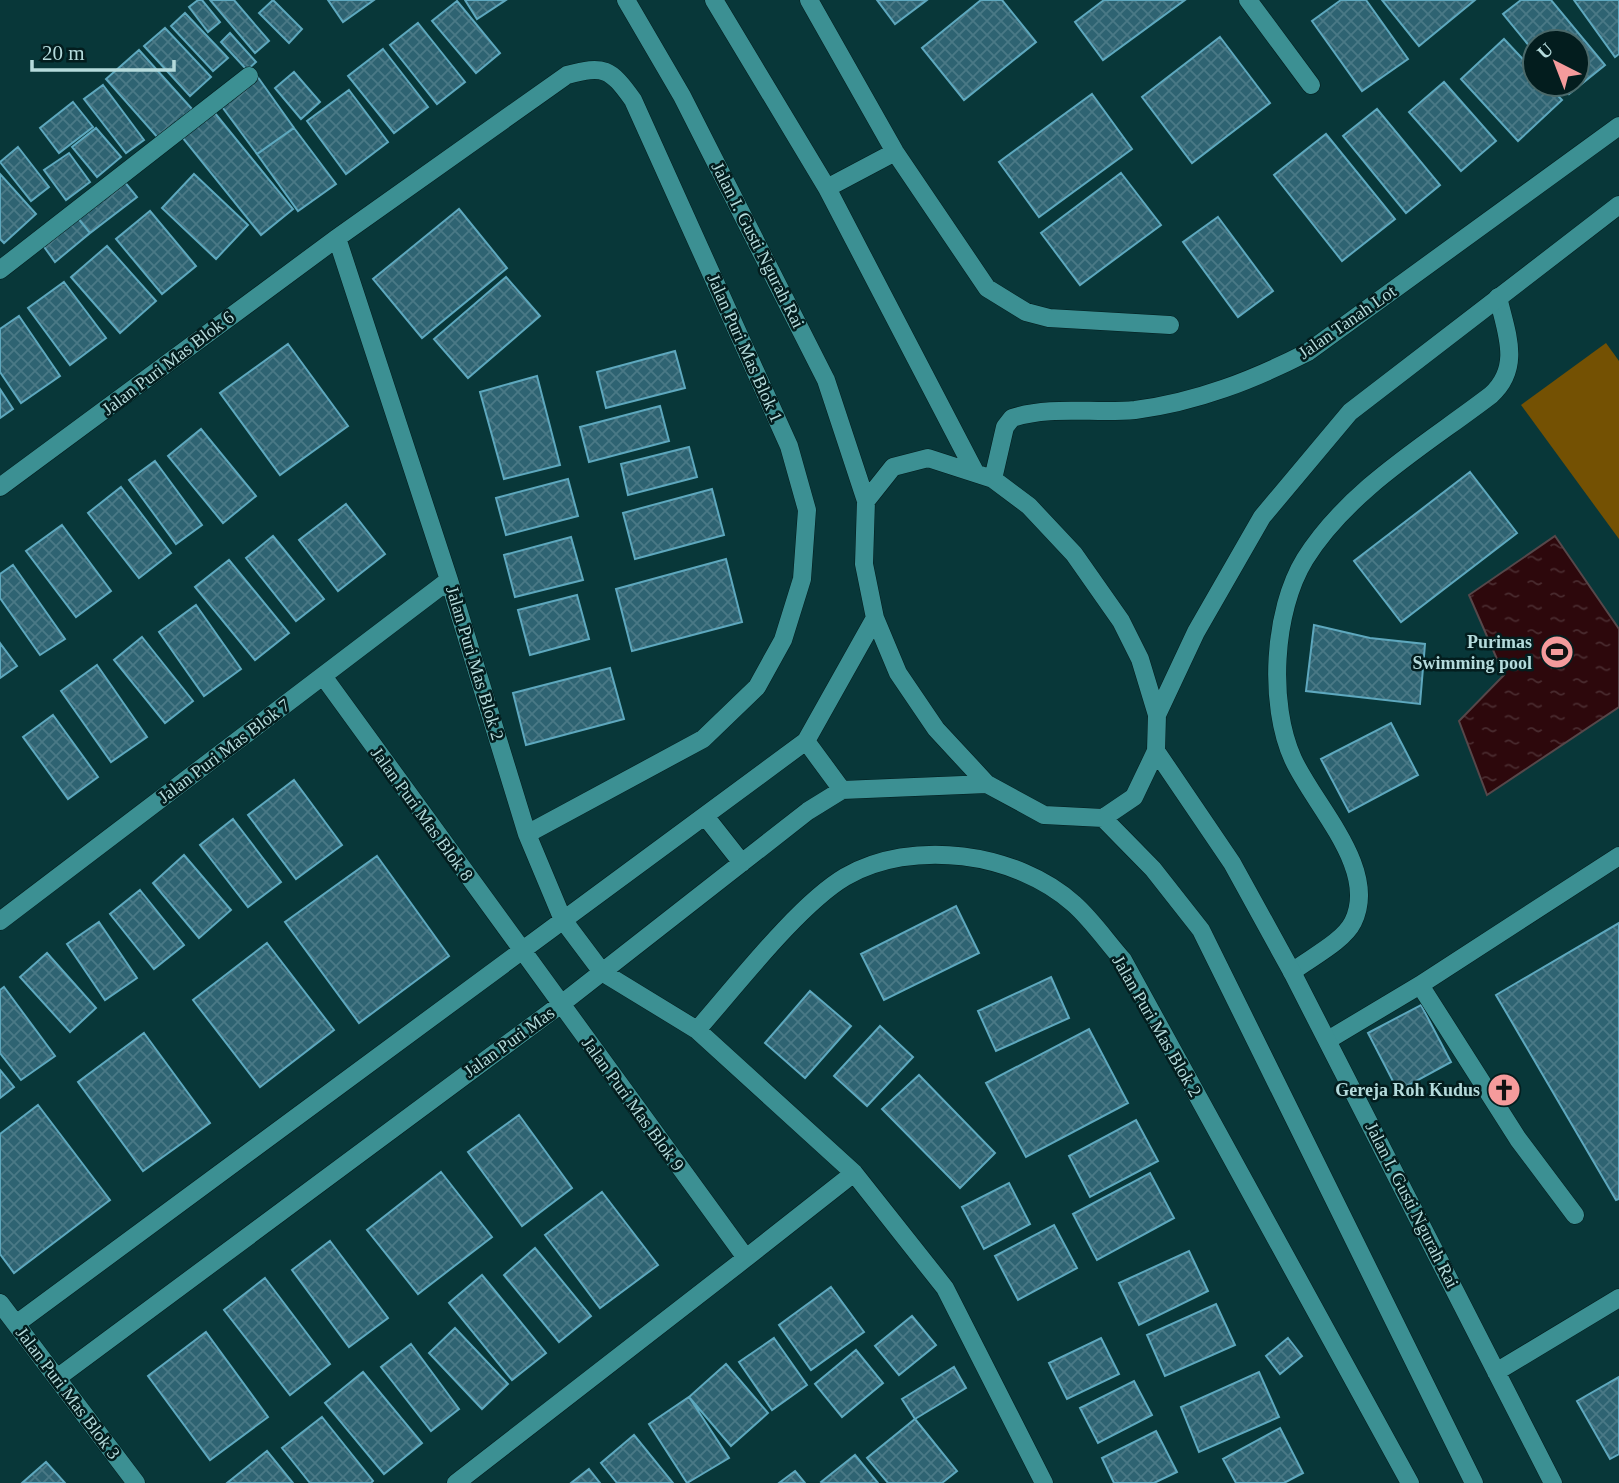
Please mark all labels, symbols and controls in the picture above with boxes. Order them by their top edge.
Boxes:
scale bar [32,28,173,72]
north arrow [1521,28,1591,98]
text: U [1533,38,1557,63]
text: 20 m [42,41,85,65]
street label: Jalan I. Gusti Ngurah Rai [707,159,809,331]
street label: Jalan Puri Mas Blok 1 [703,271,787,425]
street label: Jalan Tanah Lot [1294,281,1400,363]
street label: Jalan Puri Mas Blok 6 [98,307,238,419]
street label: Jalan Puri Mas Blok 2 [442,584,508,742]
place label: Purimas Swimming pool [1412,632,1532,673]
sports icon: Purimas Swimming pool [1538,633,1576,671]
street label: Jalan Puri Mas Blok 7 [154,695,294,807]
street label: Jalan Puri Mas Blok 8 [367,743,477,885]
street label: Jalan Puri Mas Blok 2 [1108,952,1206,1100]
street label: Jalan Puri Mas [460,1002,558,1082]
street label: Jalan Puri Mas Blok 9 [578,1033,688,1175]
church icon: Gereja Roh Kudus [1485,1071,1523,1109]
place label: Gereja Roh Kudus [1335,1080,1480,1100]
street label: Jalan I. Gusti Ngurah Rai [1361,1119,1463,1291]
street label: Jalan Puri Mas Blok 3 [12,1323,124,1463]

